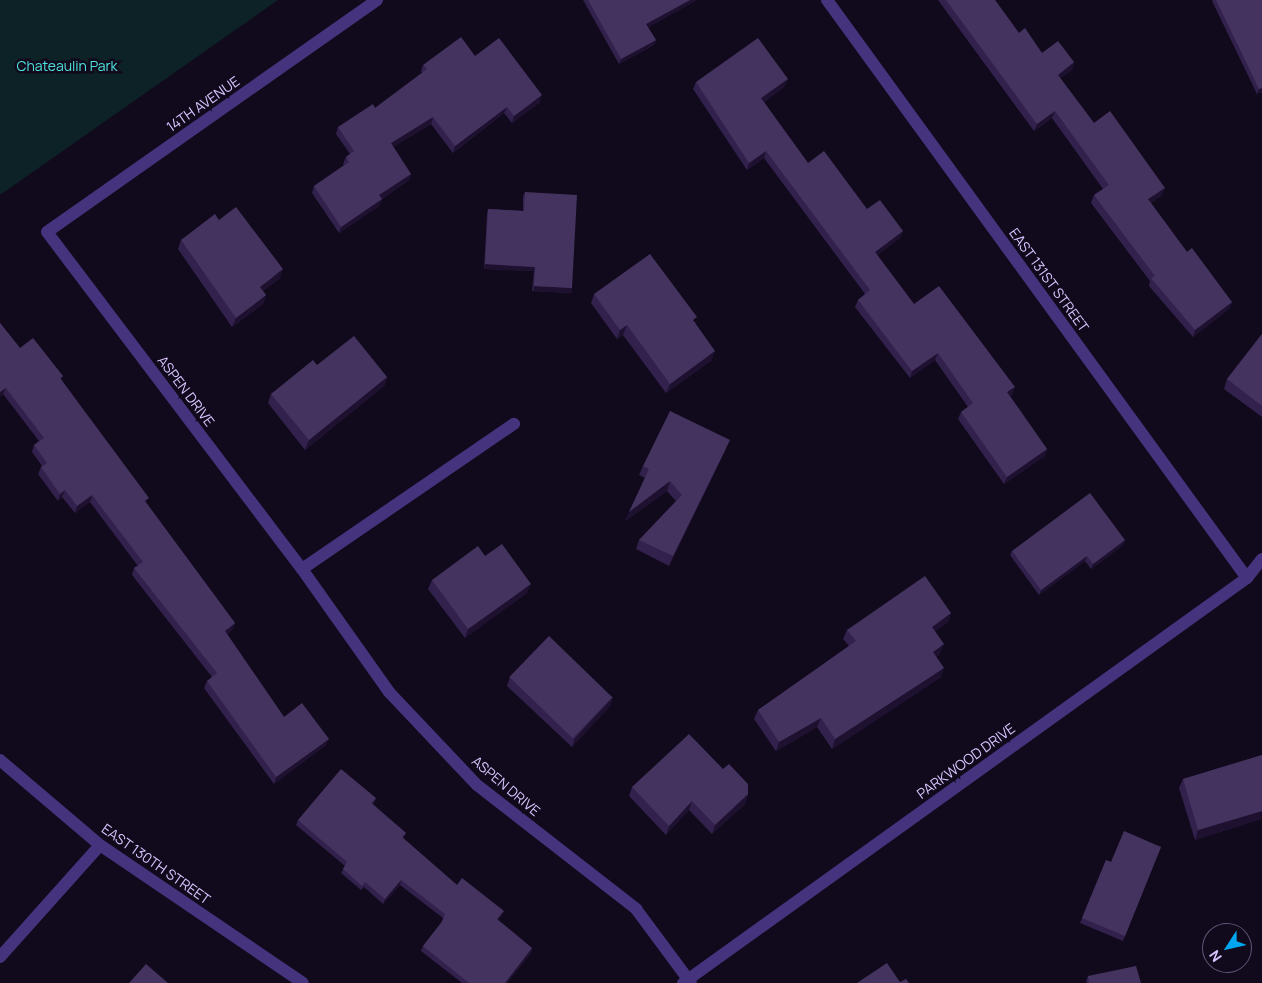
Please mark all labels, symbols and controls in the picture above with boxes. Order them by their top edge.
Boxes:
park label: Chateaulin Park [16,58,118,74]
street label: 14TH AVENUE [163,73,243,135]
street label: EAST 131ST STREET [1005,225,1093,335]
street label: ASPEN DRIVE [154,352,218,430]
street label: PARKWOOD DRIVE [914,720,1018,802]
street label: ASPEN DRIVE [468,753,544,819]
street label: EAST 130TH STREET [98,820,214,908]
north arrow [1202,923,1252,973]
text: N [1204,947,1226,966]

